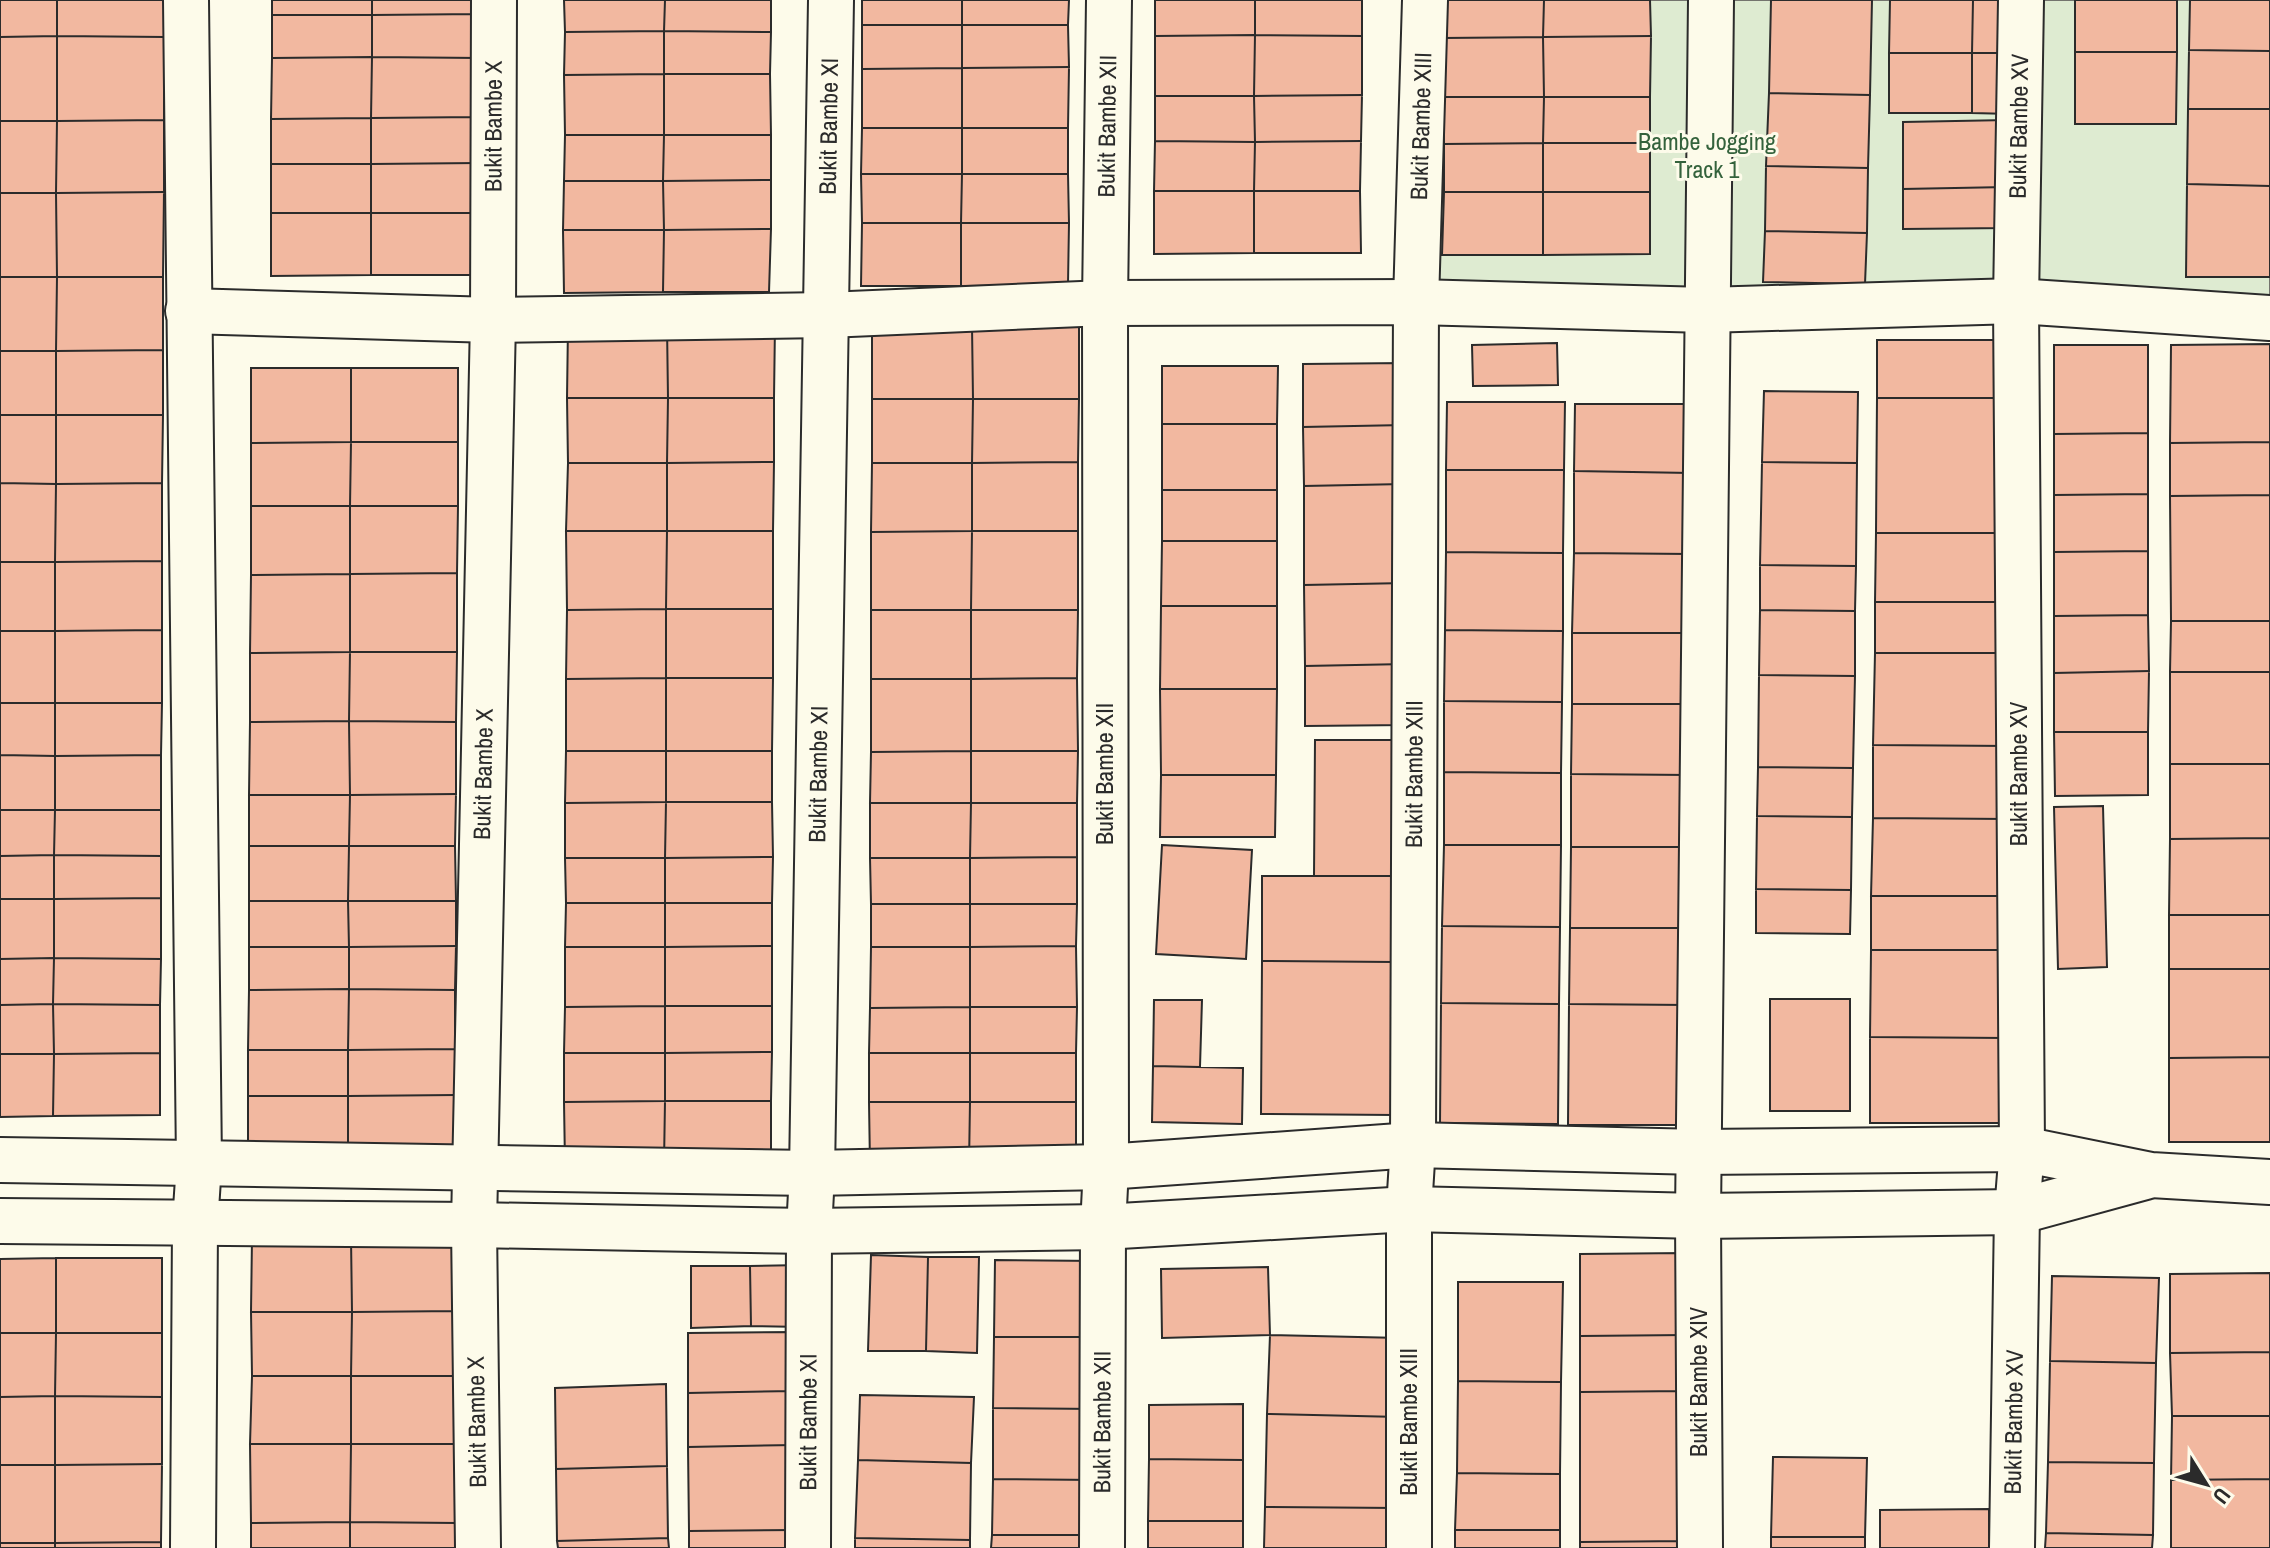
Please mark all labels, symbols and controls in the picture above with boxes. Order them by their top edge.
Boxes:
street label: Bukit Bambe XIII [1402,52,1438,201]
street label: Bukit Bambe XV [2001,54,2035,199]
street label: Bukit Bambe XII [1089,55,1123,197]
street label: Bukit Bambe XI [811,57,845,195]
street label: Bukit Bambe X [476,60,509,192]
park label: Bambe Jogging Track 1 [1638,125,1776,185]
street label: Bukit Bambe XIII [1397,700,1430,848]
street label: Bukit Bambe XV [2002,702,2034,846]
street label: Bukit Bambe XII [1088,703,1120,845]
street label: Bukit Bambe XI [800,705,835,843]
street label: Bukit Bambe X [465,707,500,840]
street label: Bukit Bambe XIV [1682,1307,1714,1457]
street label: Bukit Bambe XIII [1392,1348,1424,1496]
street label: Bukit Bambe XV [1996,1349,2030,1495]
street label: Bukit Bambe XII [1085,1351,1118,1493]
street label: Bukit Bambe XI [791,1353,824,1491]
street label: Bukit Bambe X [459,1355,493,1488]
north arrow [2166,1444,2246,1524]
text: U [2206,1482,2238,1510]

